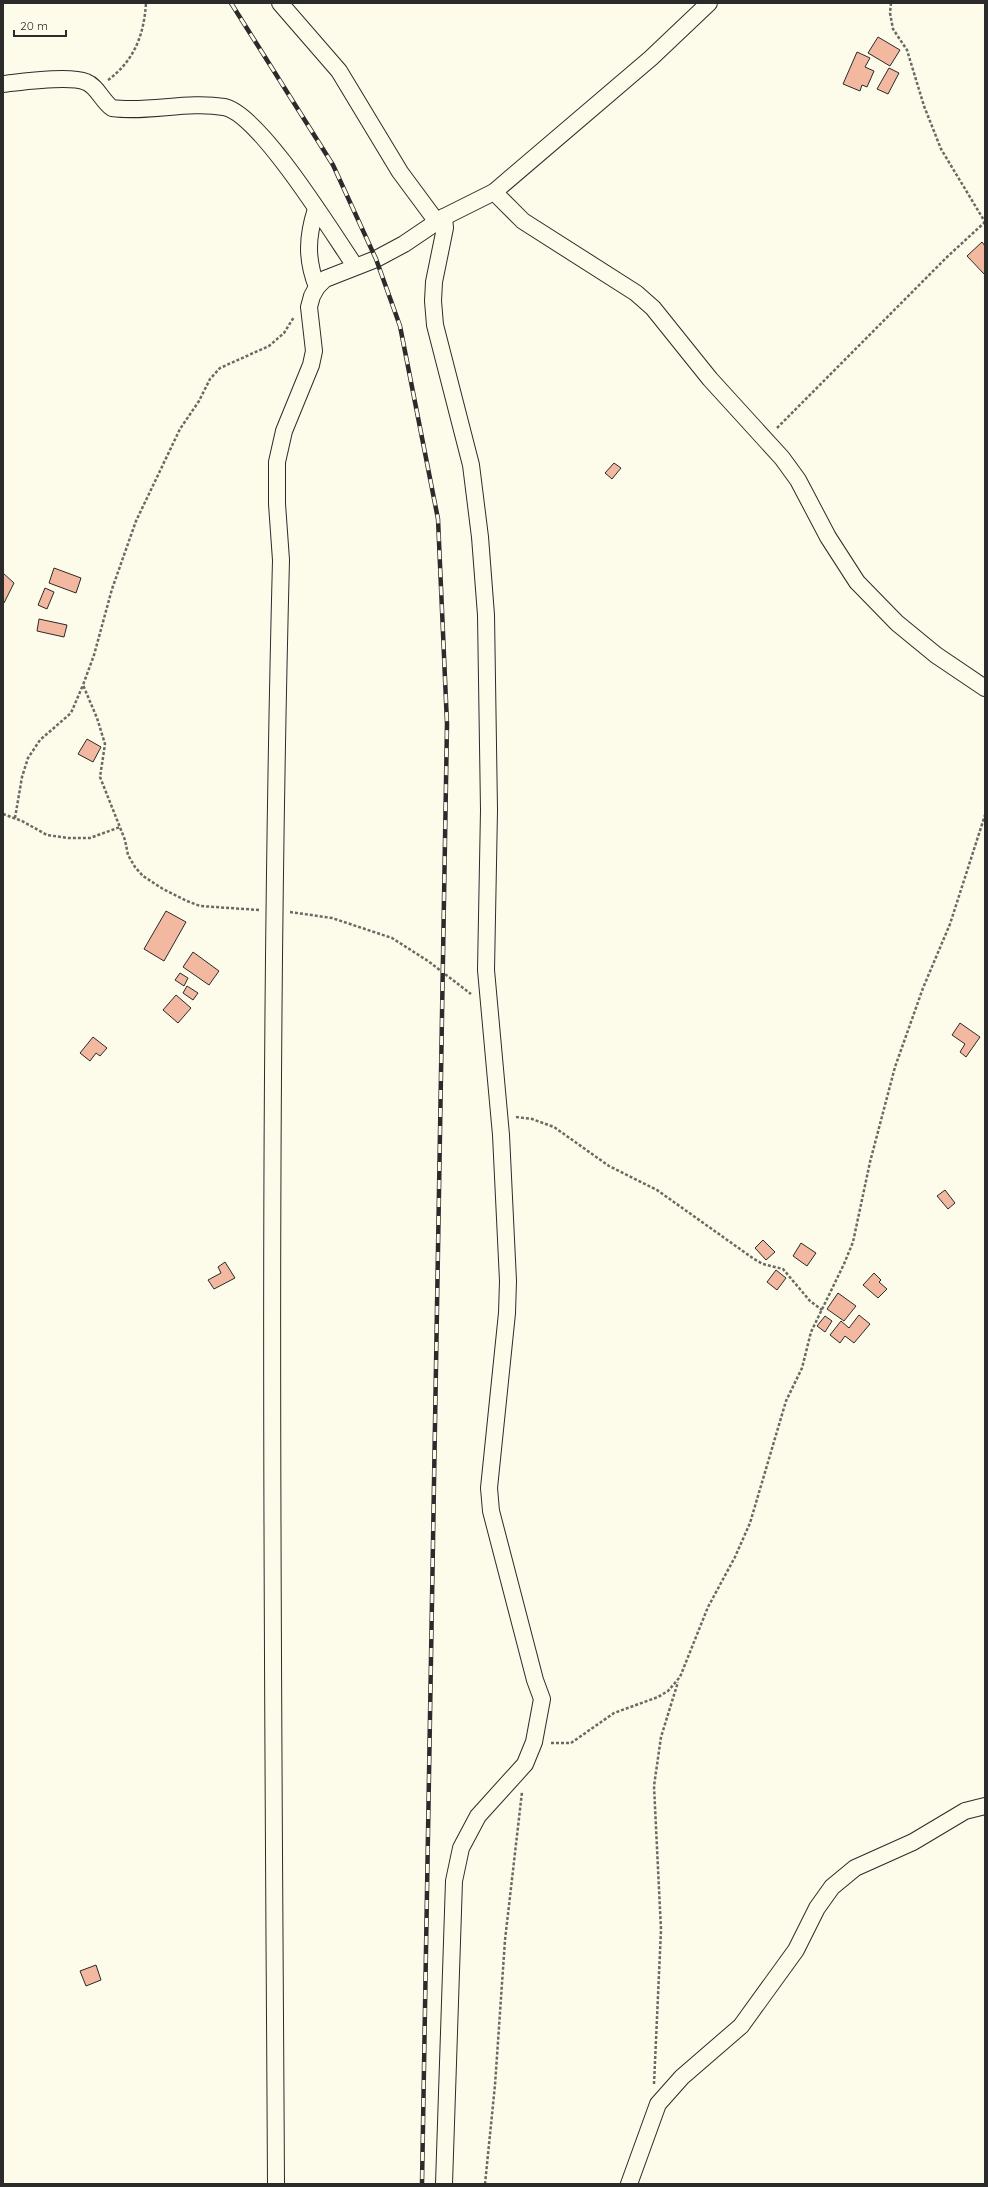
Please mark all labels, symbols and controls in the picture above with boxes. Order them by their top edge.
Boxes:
scale bar [14,12,66,38]
text: 20 m [20,18,48,33]

